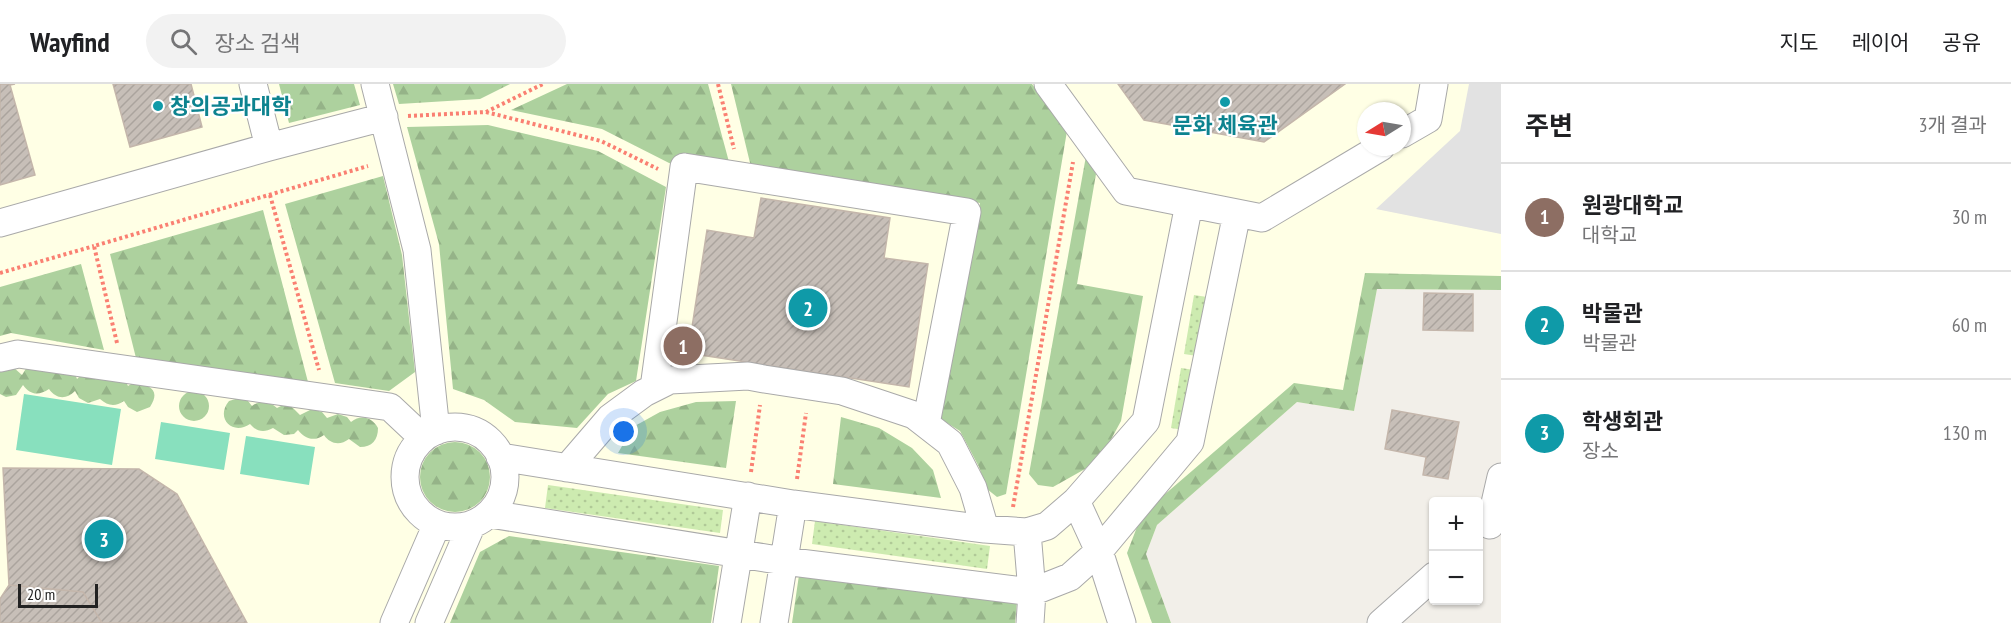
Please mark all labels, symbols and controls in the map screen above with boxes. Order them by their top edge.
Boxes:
search box [146,14,566,68]
text: Wayfind [30,23,110,60]
icon: search [167,25,200,58]
text: 장소 검색 [215,29,300,57]
text: 지도 [1780,29,1818,56]
text: 레이어 [1851,29,1909,56]
text: 공유 [1942,29,1981,56]
place label: 창의공과대학 [170,92,291,120]
marker: 문화 체육관 [1218,95,1232,109]
marker: 창의공과대학 [151,99,165,113]
north arrow [1357,102,1411,156]
text: 주변 [1525,109,1573,142]
place label: 문화 체육관 [1172,111,1278,139]
text: 3개 결과 [1919,112,1987,138]
text: 원광대학교 [1582,191,1683,219]
text: 1 [1540,204,1549,230]
text: 30 m [1952,204,1987,230]
text: 대학교 [1582,222,1637,248]
pin: 2 [788,286,828,330]
text: 박물관 [1582,299,1643,327]
text: 2 [1540,312,1549,338]
text: 60 m [1952,312,1987,338]
pin: 1 [664,324,702,368]
text: 박물관 [1582,330,1637,356]
text: 학생회관 [1582,407,1663,435]
your location [609,417,638,446]
text: 3 [1540,420,1549,446]
text: 130 m [1943,420,1987,446]
text: 장소 [1582,438,1619,464]
map controls [1429,497,1483,605]
button: + [1429,497,1483,551]
pin: 3 [84,516,124,562]
button: − [1429,551,1483,605]
scale bar [18,581,98,608]
text: 20 m [27,584,55,604]

